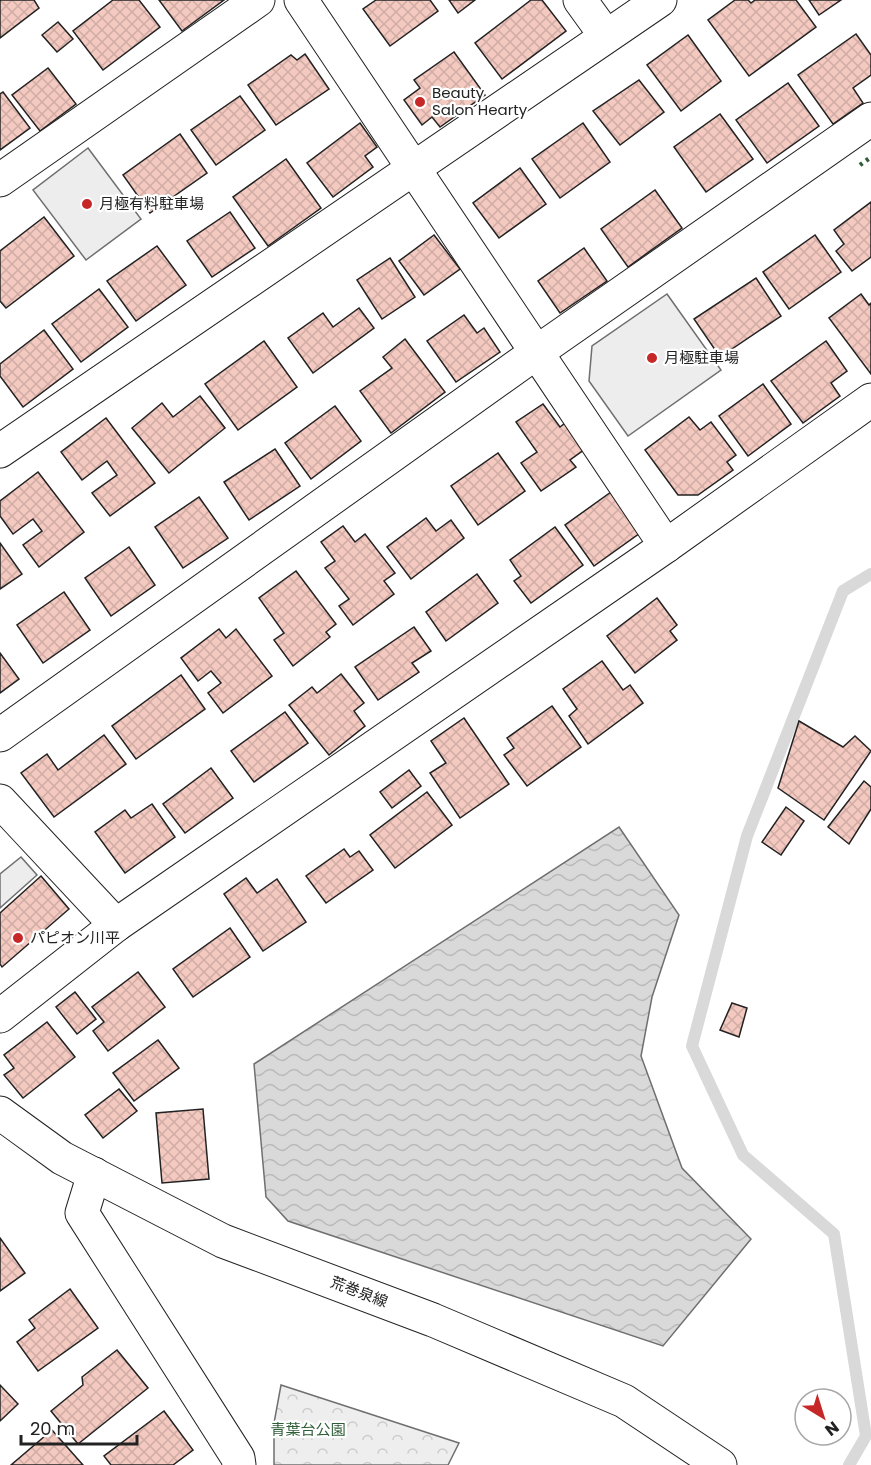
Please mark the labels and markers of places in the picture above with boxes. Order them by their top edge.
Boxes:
place label: Beauty Salon Hearty [432,82,528,120]
marker: Beauty Salon Hearty [413,95,427,109]
place label: 月極有料駐車場 [99,193,204,214]
marker: 月極有料駐車場 [80,197,94,211]
place label: 月極駐車場 [664,347,739,368]
marker: 月極駐車場 [645,351,659,365]
place label: パピオン川平 [30,927,120,948]
marker: パピオン川平 [11,931,25,945]

